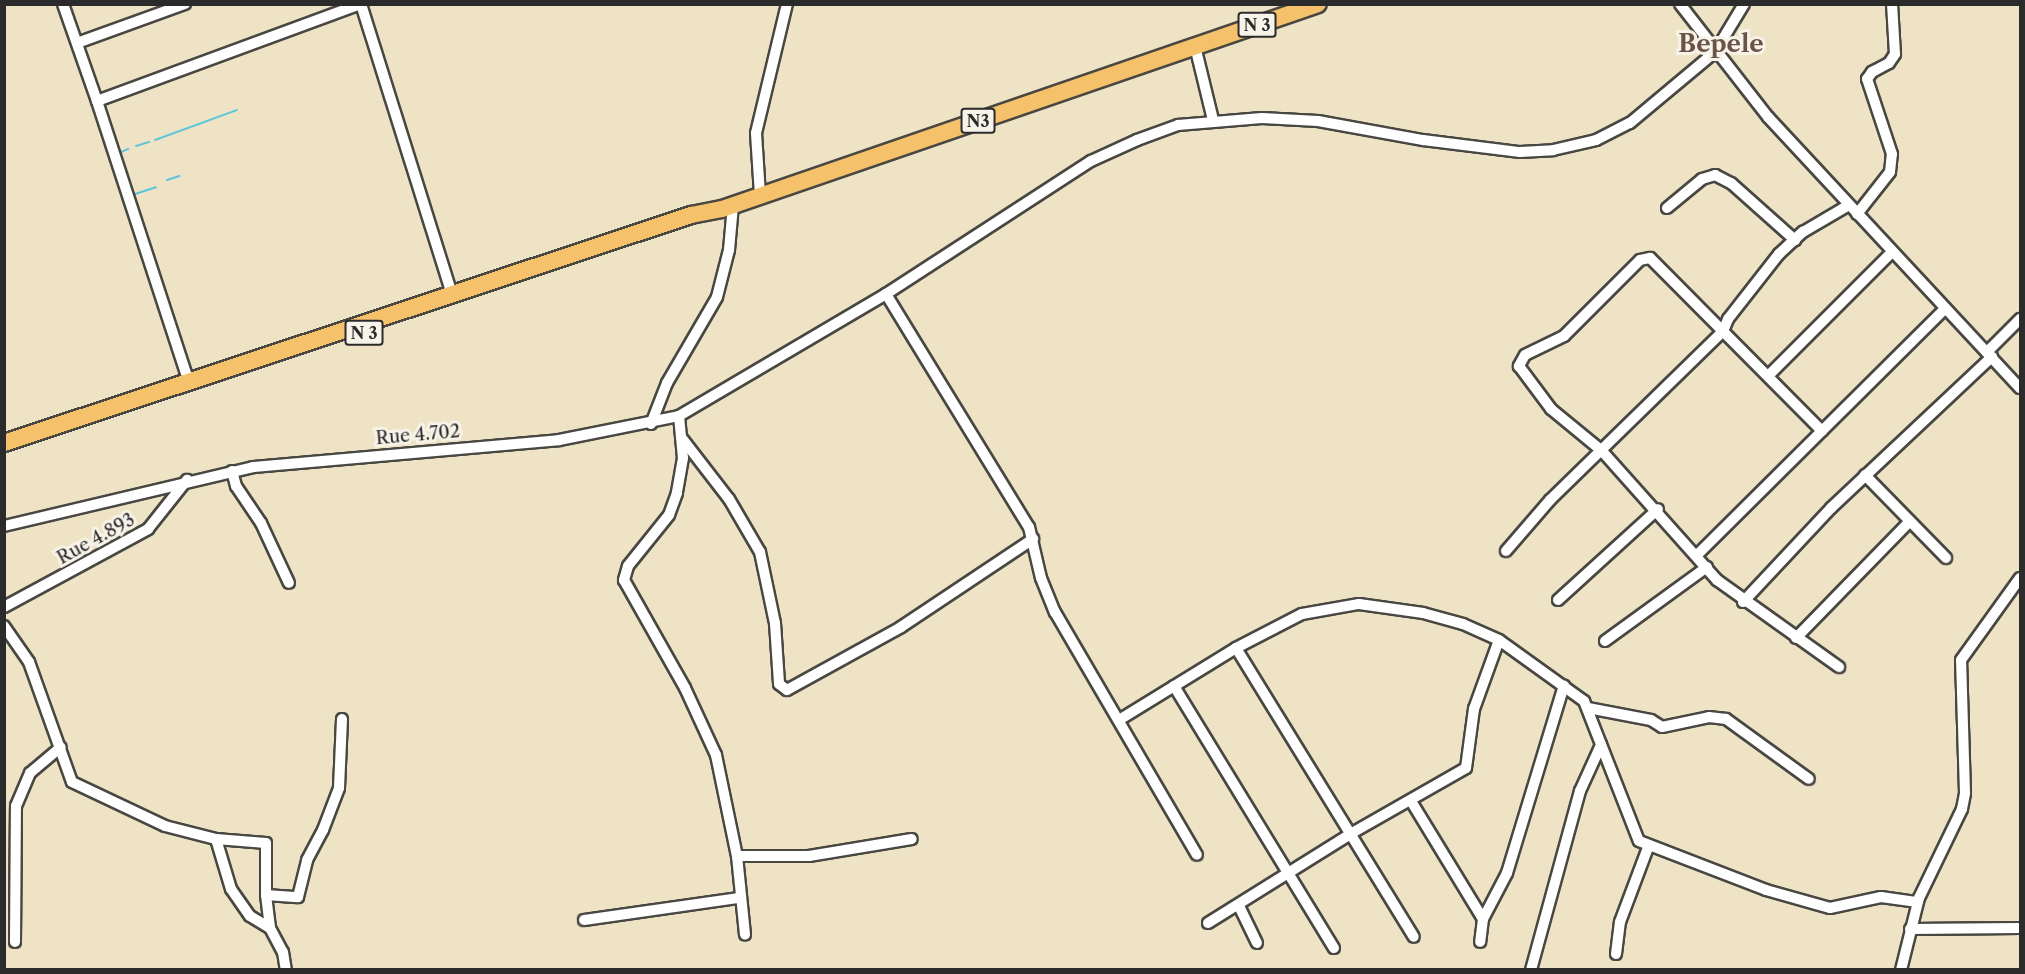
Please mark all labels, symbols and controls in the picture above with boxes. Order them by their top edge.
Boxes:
road number: N 3 [1238,12,1276,38]
district label: Bepele [1678,30,1764,58]
road number: N3 [960,108,996,134]
road number: N 3 [344,320,384,346]
street label: Rue 4.702 [375,421,461,449]
street label: Rue 4.893 [53,509,139,569]

